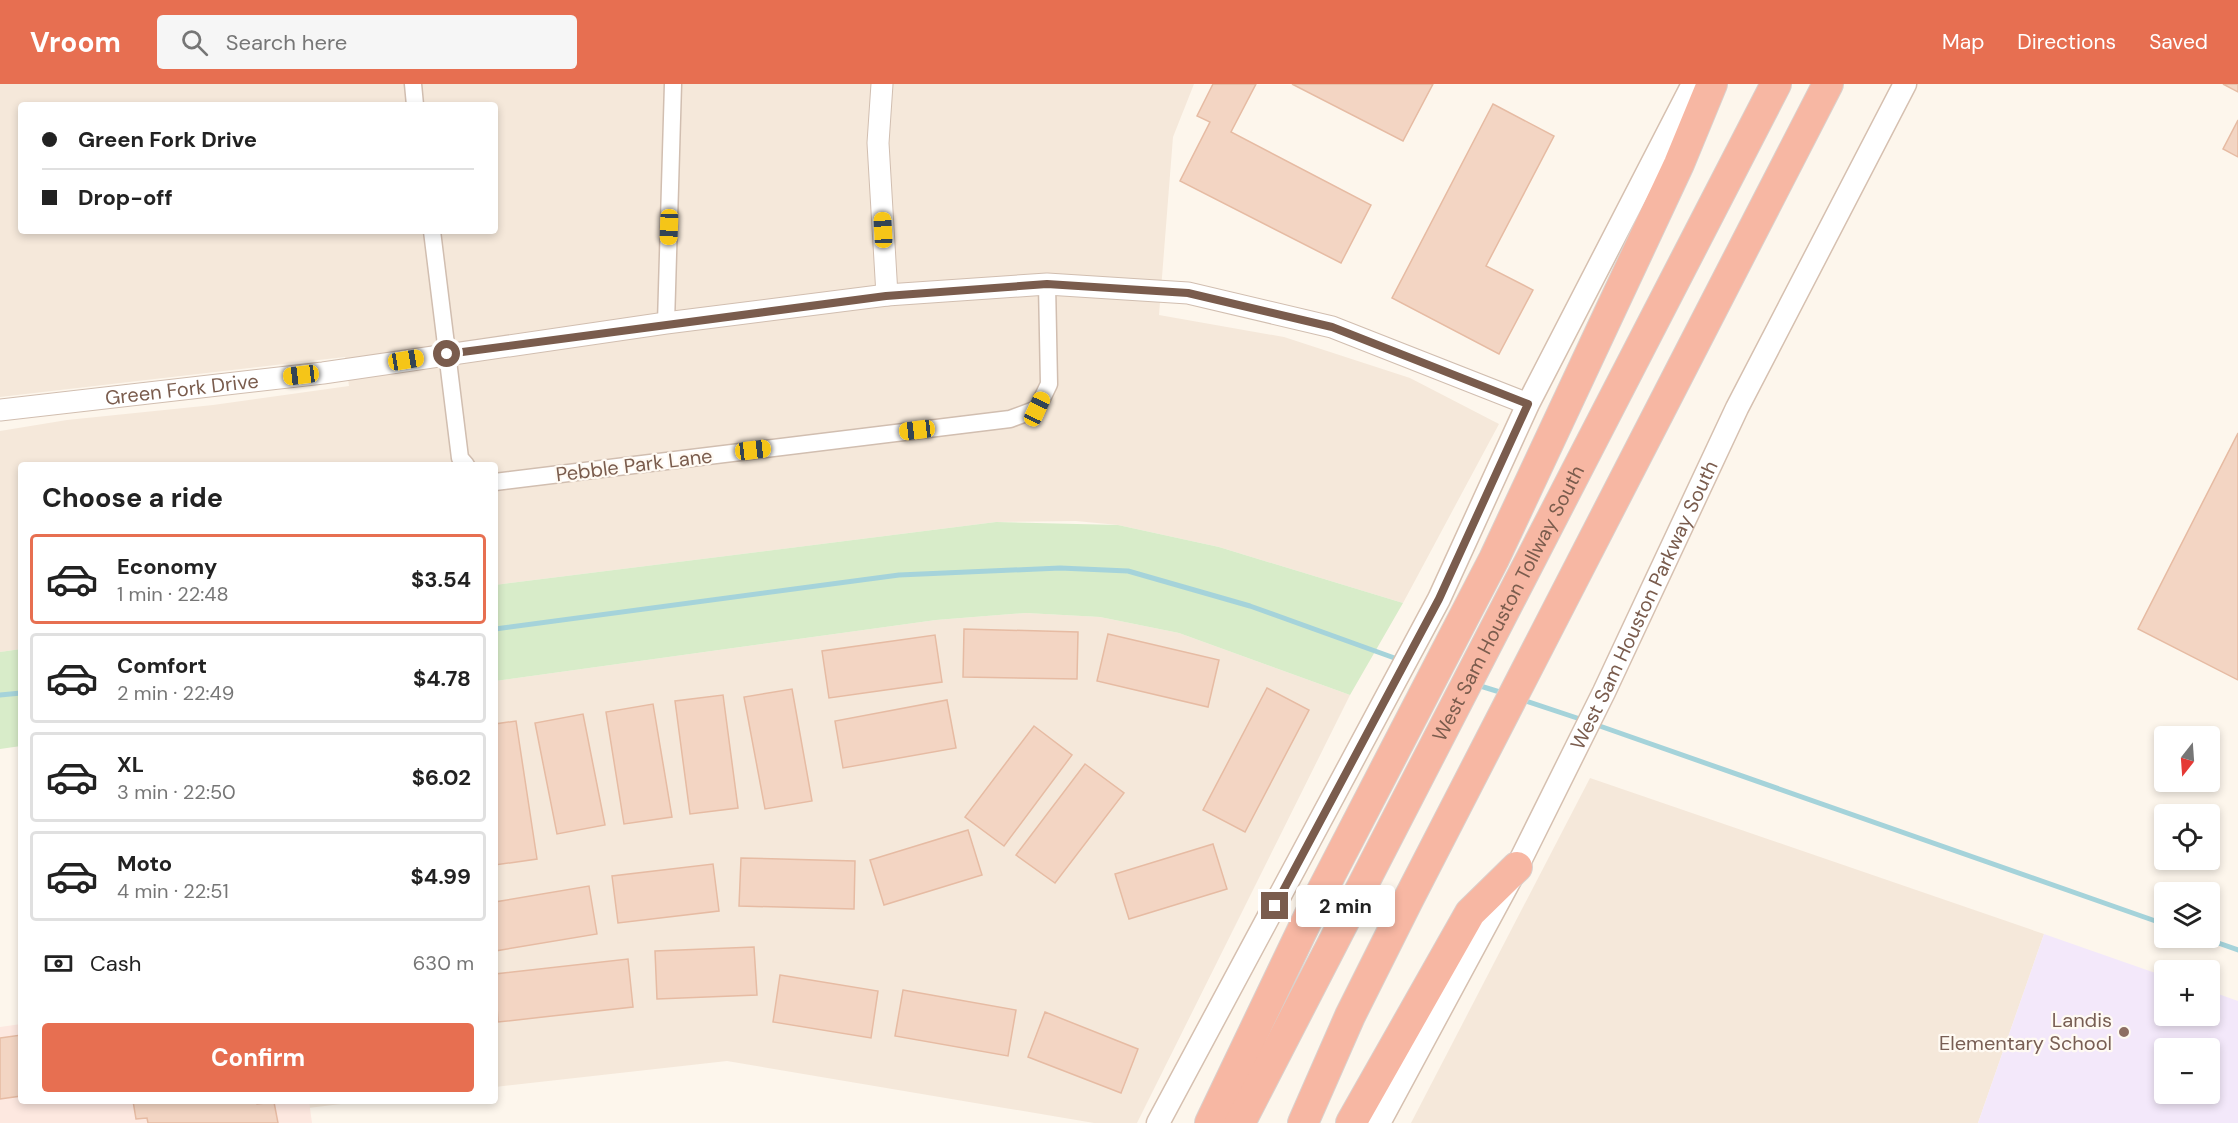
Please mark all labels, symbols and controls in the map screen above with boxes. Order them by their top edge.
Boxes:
search box [157,15,577,69]
text: Vroom [30,24,121,61]
icon: search [178,26,211,59]
text: Search here [226,28,347,57]
text: Map [1942,28,1984,56]
text: Directions [2017,28,2116,56]
text: Saved [2149,28,2208,56]
text: Green Fork Drive [78,125,257,154]
text: Drop-off [78,183,173,212]
car [659,209,679,245]
car [873,212,893,248]
route start [433,340,460,367]
car [387,348,425,372]
car [282,364,320,386]
street label: Green Fork Drive [104,367,260,411]
car [1021,389,1053,429]
car [898,419,936,441]
car [734,439,772,461]
street label: Pebble Park Lane [554,442,714,488]
street label: West Sam Houston Parkway South [1564,456,1724,754]
street label: West Sam Houston Tollway South [1426,461,1590,746]
text: Choose a ride [42,480,223,515]
icon: car [45,552,99,606]
text: Economy [117,552,217,581]
text: $3.54 [411,565,471,594]
text: 1 min · 22:48 [117,581,229,607]
icon: car [45,651,99,705]
text: Comfort [117,651,207,680]
text: $4.78 [413,664,471,693]
text: 2 min · 22:49 [117,680,234,706]
north arrow [2154,726,2220,792]
map controls [2154,726,2220,1104]
icon: car [45,750,99,804]
text: XL [117,750,144,779]
text: $6.02 [412,763,471,792]
text: 3 min · 22:50 [117,779,236,805]
button: locate [2154,804,2220,870]
icon: car [45,849,99,903]
text: Moto [117,849,172,878]
text: $4.99 [411,862,471,891]
text: 4 min · 22:51 [117,878,229,904]
button: layers [2154,882,2220,948]
callout: 2 min [1296,885,1395,927]
route end [1261,892,1288,919]
text: 2 min [1319,893,1372,919]
icon: cash [42,947,75,980]
text: Cash [90,949,141,978]
text: 630 m [413,950,474,976]
button: + [2154,960,2220,1026]
place label: Landis Elementary School [1939,1007,2112,1056]
button: Confirm [42,1023,474,1092]
marker: Landis Elementary School [2117,1025,2131,1039]
button: − [2154,1038,2220,1104]

